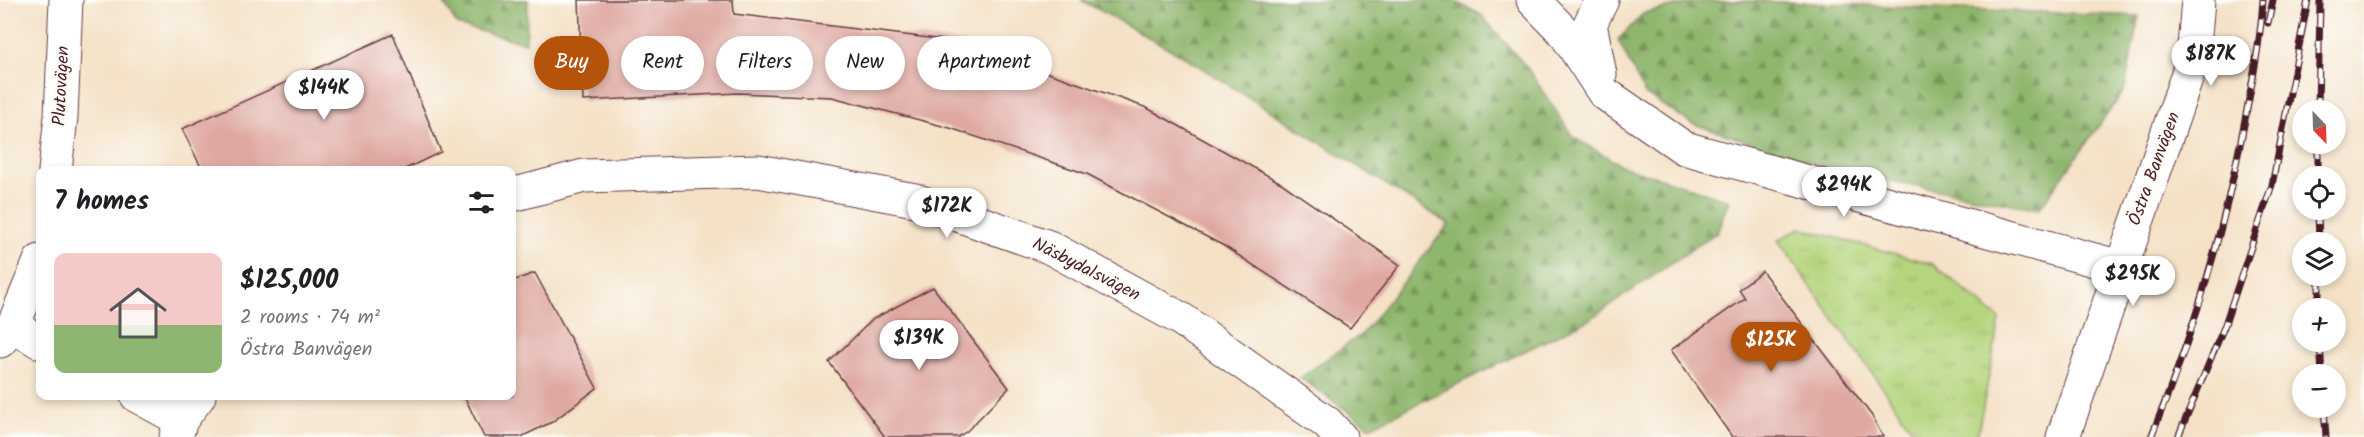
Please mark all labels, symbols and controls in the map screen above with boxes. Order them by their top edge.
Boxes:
chip: Buy [534,36,609,90]
chip: Rent [621,36,704,90]
chip: Filters [716,36,813,90]
chip: New [825,36,905,90]
chip: Apartment [917,36,1052,90]
pin: $187K [2169,36,2253,87]
text: $187K [2185,39,2237,71]
street label: Plutovägen [45,45,79,127]
pin: $144K [282,70,366,121]
text: $144K [298,73,350,105]
north arrow [2292,100,2346,154]
map controls [2292,100,2346,418]
street label: Östra Banvägen [2121,108,2189,230]
button: locate [2292,166,2346,220]
pin: $294K [1802,167,1886,218]
text: $294K [1816,170,1872,202]
text: 7 homes [54,181,149,223]
icon: filters [465,186,498,219]
pin: $172K [905,188,989,239]
text: $172K [921,191,973,223]
street label: Näsbydalsvägen [1027,230,1145,310]
button: layers [2292,232,2346,286]
pin: $295K [2091,256,2175,307]
text: $295K [2105,259,2161,291]
text: $125,000 [240,260,338,302]
icon: home [102,277,174,349]
button: + [2292,298,2346,352]
text: 2 rooms · 74 m² [240,302,380,334]
pin: $139K [877,320,961,371]
pin: $125K [1729,322,1813,373]
text: $139K [894,323,944,355]
text: $125K [1745,325,1797,357]
text: Östra Banvägen [240,334,372,366]
button: − [2292,364,2346,418]

